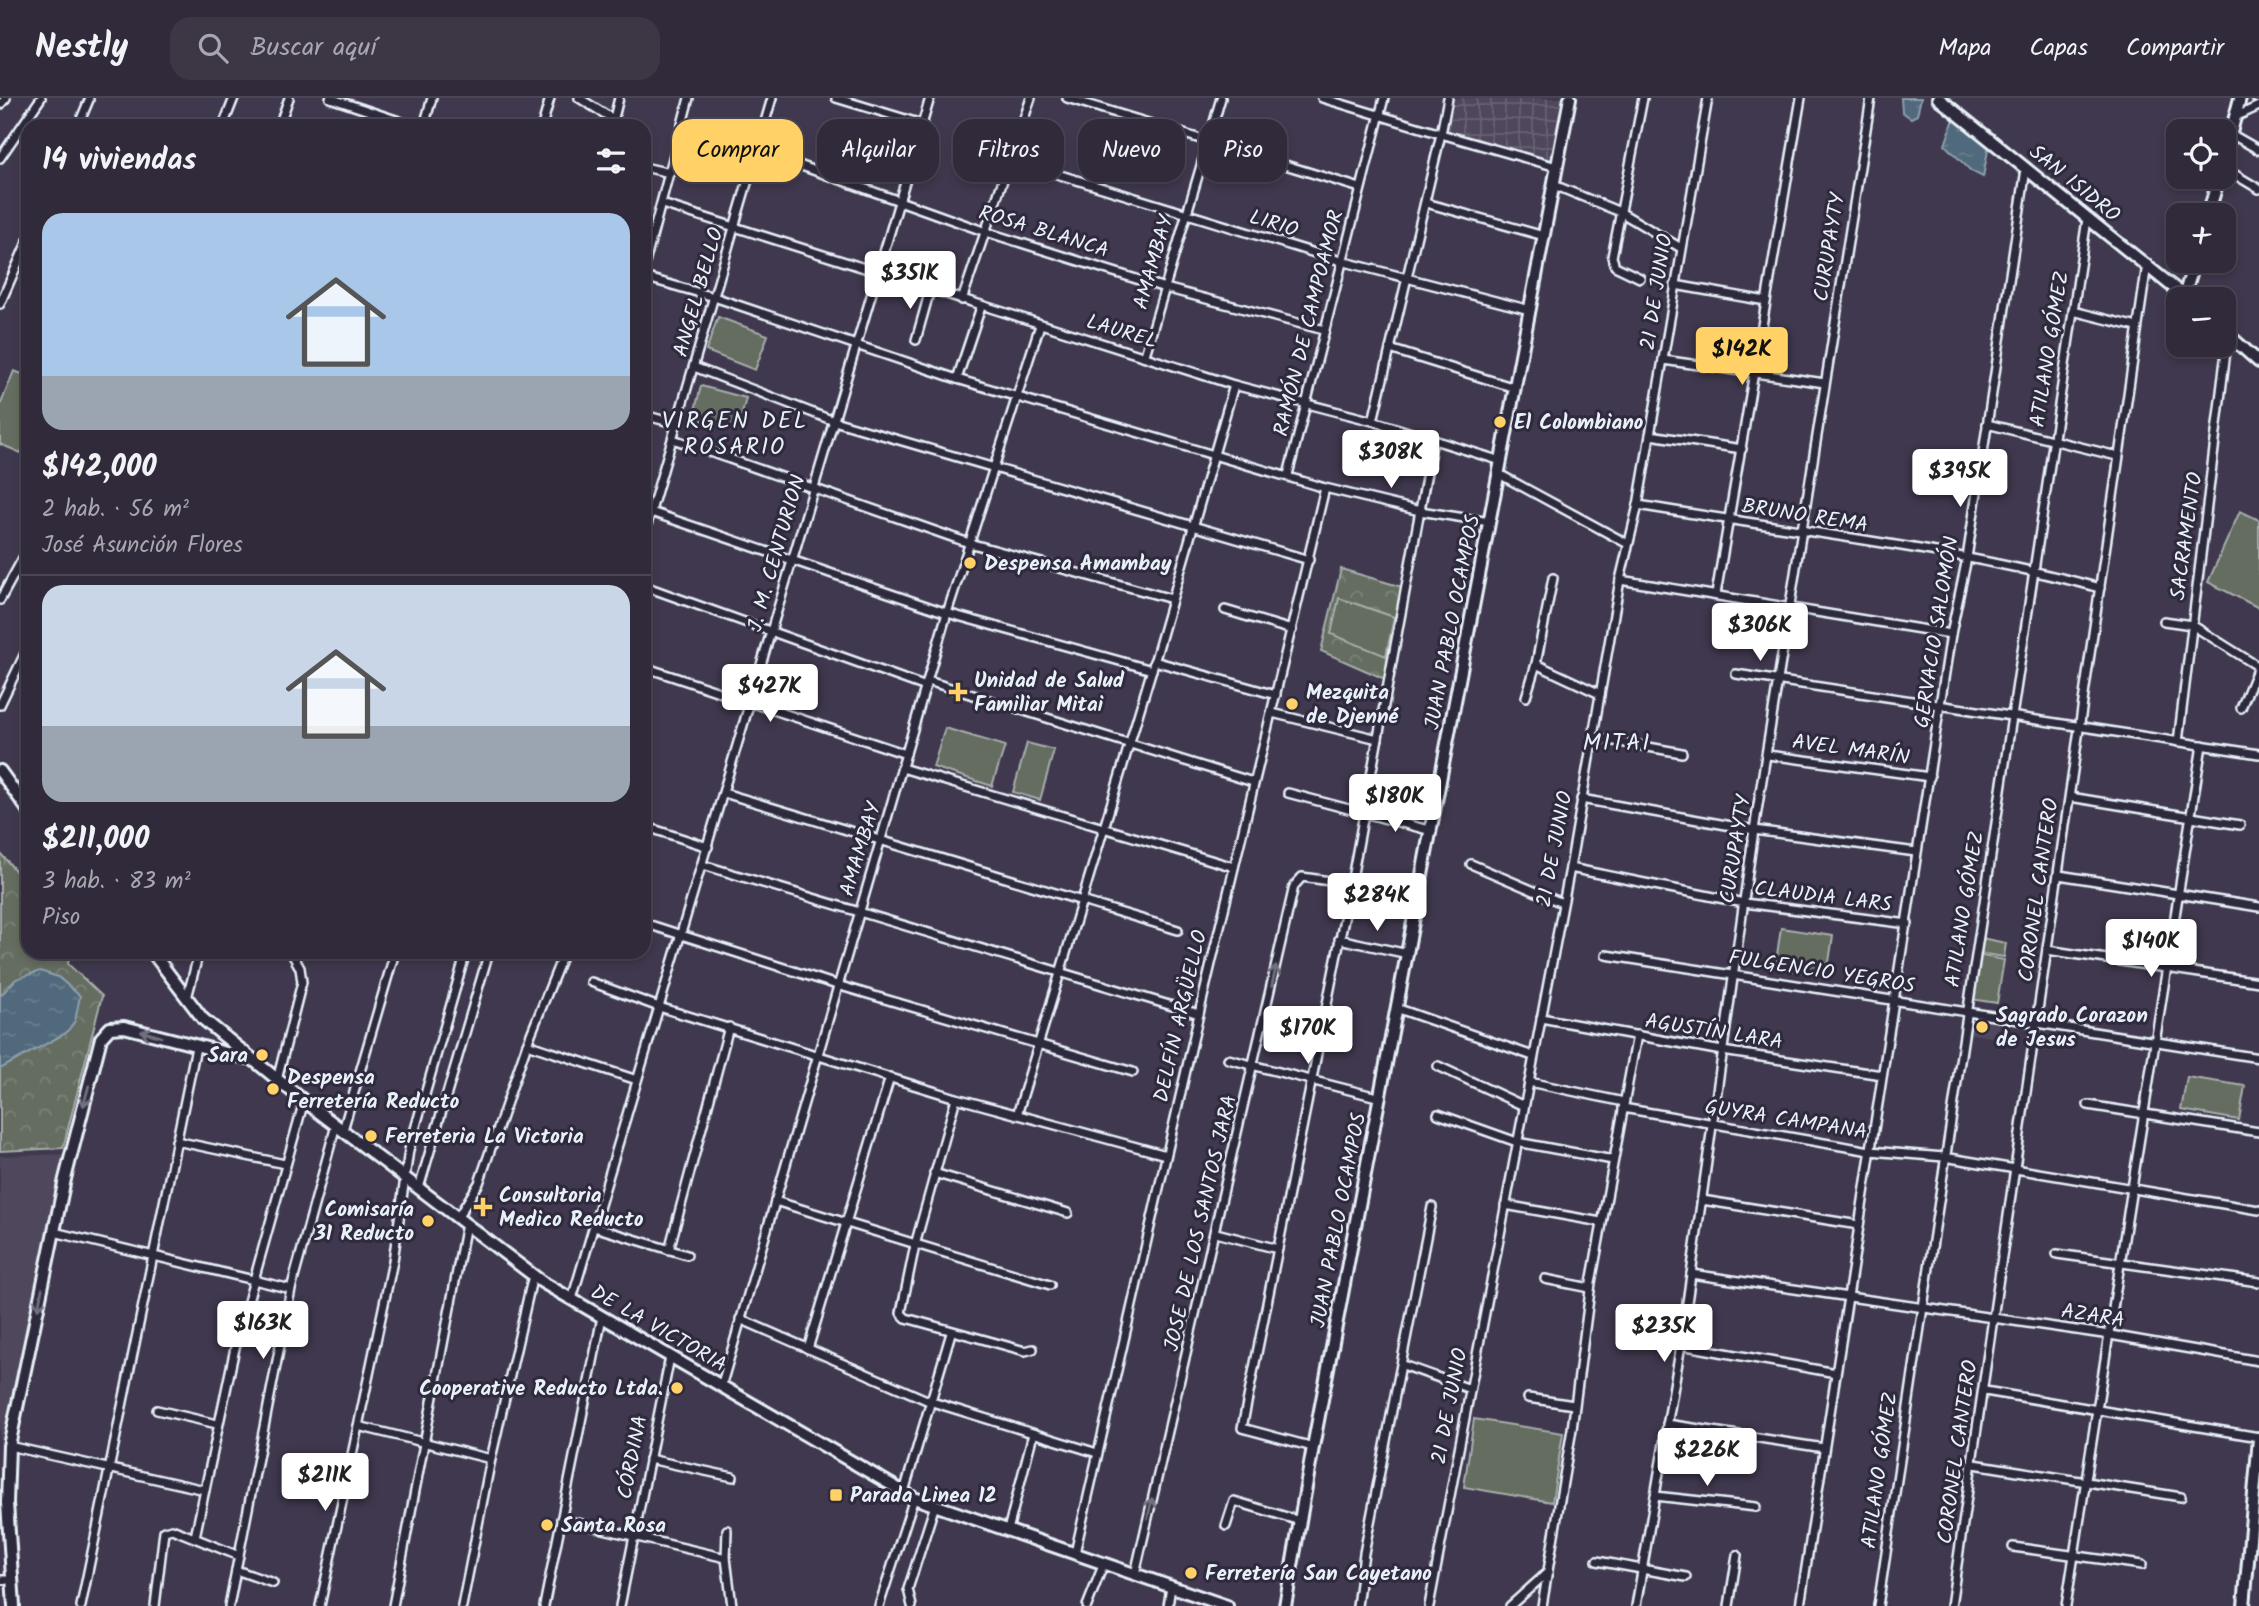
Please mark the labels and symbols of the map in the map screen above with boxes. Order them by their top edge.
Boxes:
street label: SAN ISIDRO [2021,137,2127,231]
street label: CURUPAYTY [1806,190,1855,304]
street label: ROSA BLANCA [974,197,1113,268]
street label: LIRIO [1245,201,1302,248]
street label: RAMÓN DE CAMPOAMOR [1265,207,1354,440]
street label: AMAMBAY [1125,210,1184,314]
street label: ANGEL BELLO [665,224,734,361]
street label: 21 DE JUNIO [1632,232,1683,353]
pin: $351K [861,252,959,311]
street label: ATILANO GÓMEZ [2022,269,2079,430]
street label: LAUREL [1082,306,1161,359]
pin: $142K [1693,328,1791,387]
district label: VIRGEN DEL ROSARIO [662,404,808,466]
place label: El Colombiano [1514,407,1644,440]
marker: El Colombiano [1492,414,1508,430]
pin: $308K [1342,430,1440,490]
pin: $395K [1911,450,2009,509]
street label: SACRAMENTO [2162,470,2213,602]
street label: J. M. CENTURION [739,471,816,636]
street label: BRUNO REMA [1739,490,1870,543]
street label: JUAN PABLO OCAMPOS [1416,512,1490,733]
street label: GERVACIO SALOMÓN [1906,534,1969,730]
place label: Despensa Amambay [984,548,1172,581]
marker: Despensa Amambay [962,555,978,571]
pin: $306K [1711,603,1809,663]
pin: $427K [721,664,819,724]
place label: Unidad de Salud Familiar Mitai [974,665,1125,722]
place label: Mezquita de Djenné [1306,677,1400,734]
marker: Unidad de Salud Familiar Mitai [948,682,968,702]
marker: Mezquita de Djenné [1284,696,1300,712]
district label: MITAI [1583,726,1651,762]
street label: AVEL MARÍN [1790,726,1912,775]
pin: $180K [1346,774,1444,834]
street label: 21 DE JUNIO [1528,788,1583,910]
street label: CURUPAYTY [1712,792,1761,906]
street label: CORONEL CANTERO [2010,796,2069,984]
street label: AMAMBAY [831,797,892,901]
street label: ATILANO GÓMEZ [1937,829,1994,990]
street label: CLAUDIA LARS [1752,873,1893,922]
pin: $284K [1328,874,1426,933]
pin: $140K [2102,920,2200,979]
street label: DELFÍN ARGÜELLO [1146,927,1217,1106]
street label: FULGENCIO YEGROS [1726,941,1917,1003]
one-way arrow [1268,965,1281,988]
place label: Sagrado Corazon de Jesus [1996,1000,2148,1057]
street label: AGUSTÍN LARA [1643,1005,1785,1060]
pin: $170K [1259,1006,1357,1066]
marker: Sagrado Corazon de Jesus [1974,1019,1990,1035]
one-way arrow [140,1027,162,1040]
place label: Sara [207,1040,248,1073]
marker: Sara [254,1047,270,1063]
place label: Despensa Ferretería Reducto [287,1062,460,1119]
marker: Despensa Ferretería Reducto [265,1081,281,1097]
one-way arrow [79,1084,92,1107]
street label: GUYRA CAMPANA [1702,1091,1869,1150]
street label: JOSE DE LOS SANTOS JARA [1156,1092,1247,1355]
street label: JUAN PABLO OCAMPOS [1302,1110,1376,1331]
place label: Ferreteria La Victoria [385,1121,584,1154]
marker: Ferreteria La Victoria [363,1128,379,1144]
place label: Consultoria Medico Reducto [499,1180,644,1237]
place label: Comisaría 31 Reducto [313,1194,414,1251]
marker: Consultoria Medico Reducto [473,1197,493,1217]
marker: Comisaría 31 Reducto [420,1213,436,1229]
street label: DE LA VICTORIA [584,1277,733,1382]
one-way arrow [32,1287,46,1310]
street label: AZARA [2059,1295,2127,1338]
pin: $163K [214,1302,312,1361]
pin: $235K [1615,1304,1713,1364]
street label: 21 DE JUNIO [1423,1345,1478,1467]
street label: CORONEL CANTERO [1929,1358,1988,1546]
place label: Cooperative Reducto Ltda. [419,1373,663,1406]
marker: Cooperative Reducto Ltda. [669,1380,685,1396]
street label: ATILANO GÓMEZ [1853,1390,1908,1551]
street label: CÓRDINA [609,1413,658,1502]
pin: $226K [1658,1428,1756,1488]
pin: $211K [276,1454,374,1513]
place label: Parada Linea 12 [850,1480,997,1513]
marker: Parada Linea 12 [828,1487,844,1503]
one-way arrow [1145,1497,1158,1519]
place label: Santa Rosa [561,1510,666,1543]
marker: Santa Rosa [539,1517,555,1533]
place label: Ferretería San Cayetano [1205,1558,1432,1591]
marker: Ferretería San Cayetano [1183,1565,1199,1581]

